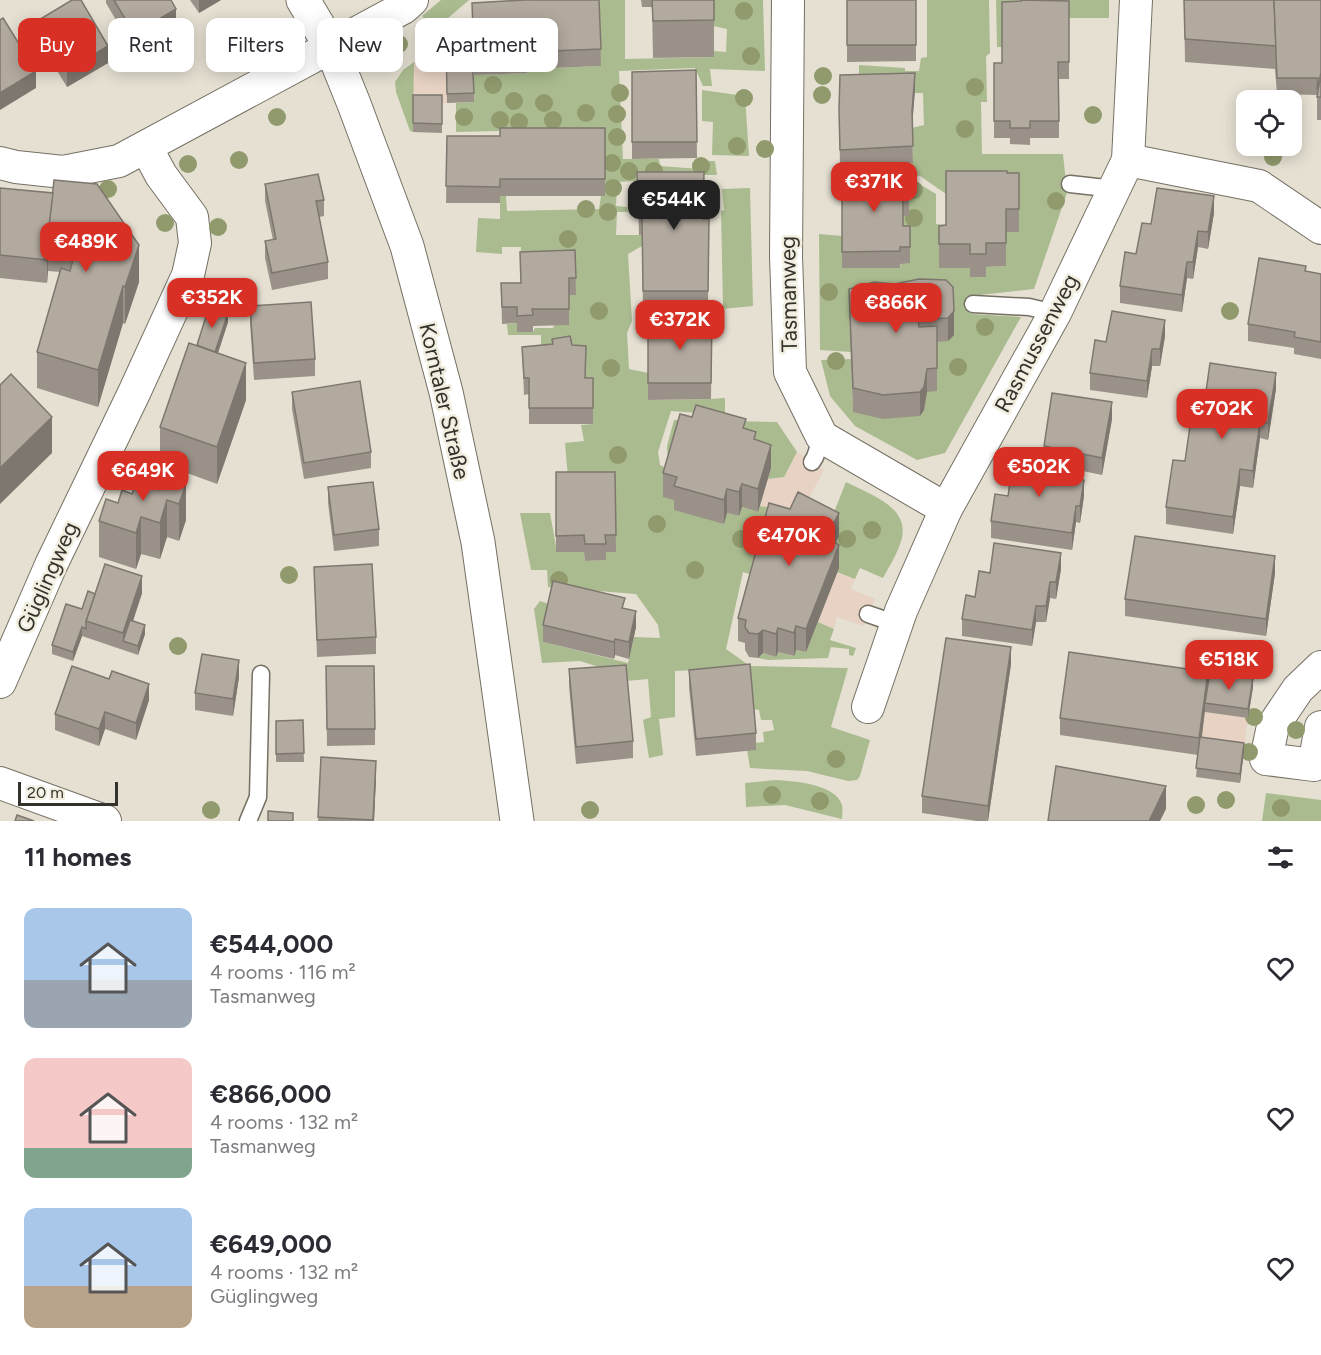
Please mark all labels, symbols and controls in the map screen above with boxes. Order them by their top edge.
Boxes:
chip: Buy [18,18,96,72]
chip: Rent [108,18,194,72]
chip: Filters [206,18,305,72]
chip: New [317,18,403,72]
chip: Apartment [415,18,558,72]
map controls [1236,90,1302,156]
button: locate [1236,90,1302,156]
pin: €371K [832,162,916,213]
text: €371K [845,169,903,193]
pin: €544K [632,180,716,231]
text: €544K [642,187,706,211]
pin: €489K [44,222,128,273]
text: €489K [54,229,118,253]
street label: Tasmanweg [774,236,803,352]
street label: Rasmussenweg [989,269,1084,417]
pin: €352K [170,278,254,329]
pin: €866K [854,283,938,334]
text: €352K [181,285,243,309]
text: €866K [865,290,927,314]
pin: €372K [638,300,722,351]
text: €372K [649,307,711,331]
street label: Korntaler Straße [413,320,476,482]
pin: €702K [1180,389,1264,440]
text: €702K [1191,396,1253,420]
pin: €502K [997,447,1081,498]
pin: €649K [101,451,185,502]
text: €502K [1007,454,1071,478]
text: €649K [111,458,175,482]
pin: €470K [747,516,831,567]
street label: Güglingweg [11,517,84,637]
text: €470K [757,523,821,547]
pin: €518K [1187,640,1271,691]
text: €518K [1199,647,1259,671]
scale bar [18,779,118,806]
text: 20 m [27,783,64,802]
text: 11 homes [24,841,131,873]
icon: filters [1264,841,1297,874]
text: €544,000 [210,928,333,960]
icon: home [72,932,144,1004]
icon: heart [1264,952,1297,985]
text: 4 rooms · 116 m² [210,960,356,984]
text: Tasmanweg [210,984,316,1008]
text: €866,000 [210,1078,331,1110]
icon: home [72,1082,144,1154]
icon: heart [1264,1102,1297,1135]
text: 4 rooms · 132 m² [210,1110,358,1134]
text: Tasmanweg [210,1134,316,1158]
text: €649,000 [210,1228,332,1260]
icon: home [72,1232,144,1304]
icon: heart [1264,1252,1297,1285]
text: 4 rooms · 132 m² [210,1260,358,1284]
text: Güglingweg [210,1284,318,1308]

